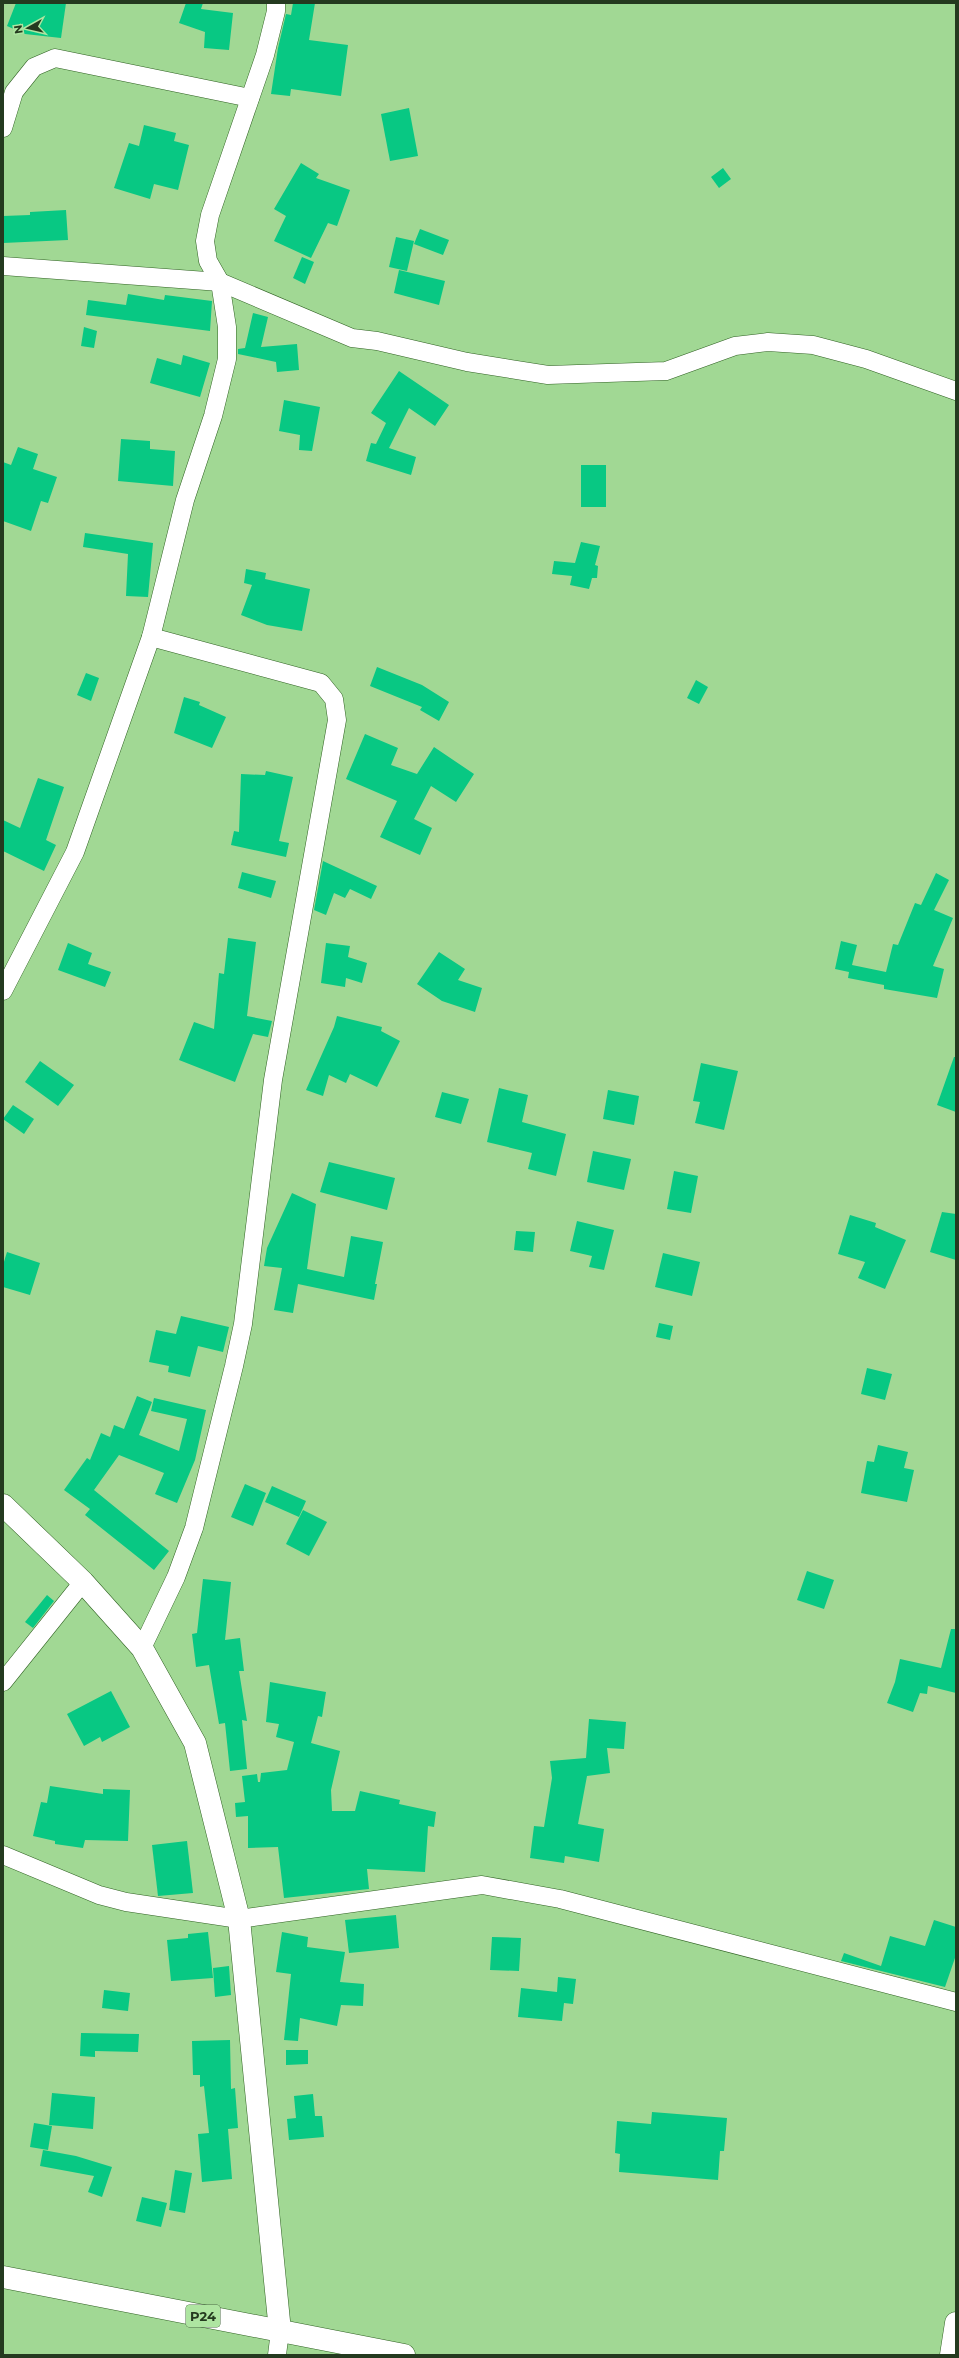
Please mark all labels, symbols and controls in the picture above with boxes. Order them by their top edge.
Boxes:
north arrow [8,8,48,48]
text: N [11,24,26,35]
road number: P24 [186,2305,220,2327]

